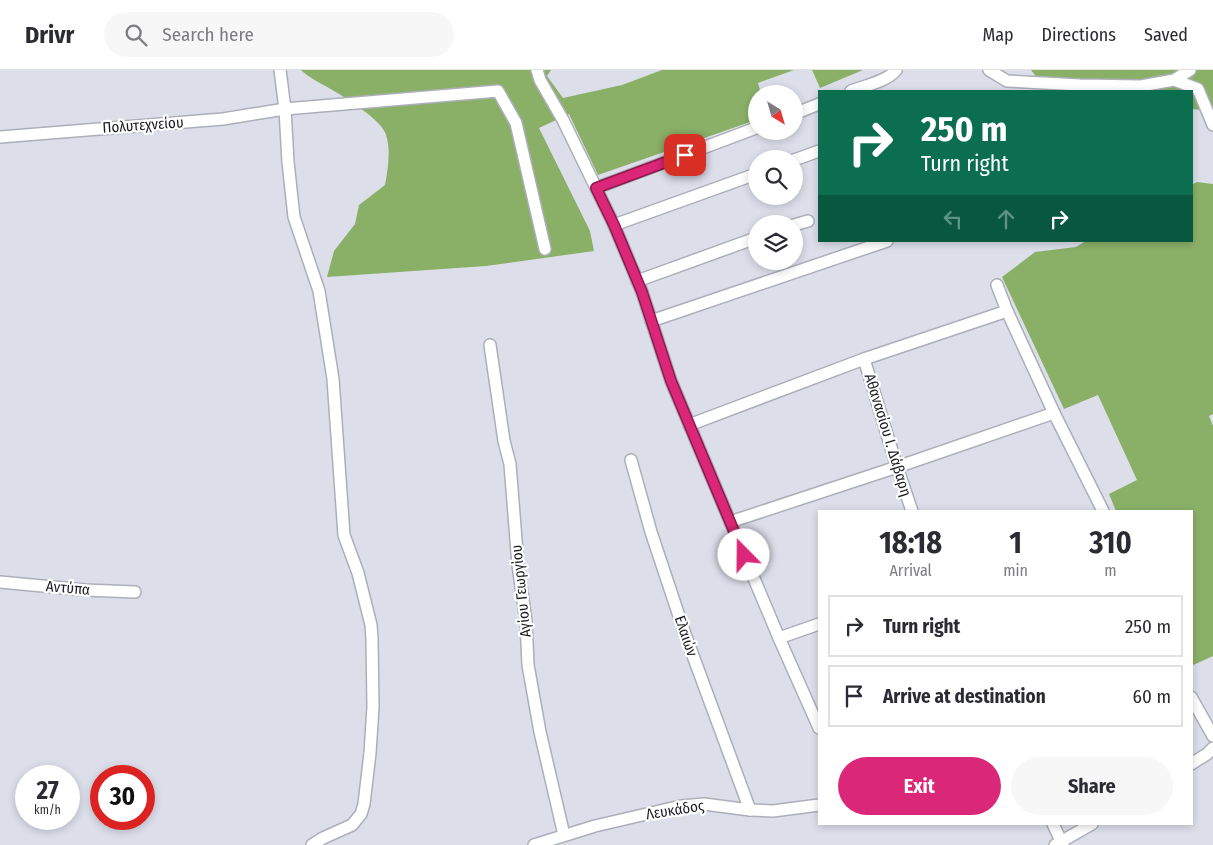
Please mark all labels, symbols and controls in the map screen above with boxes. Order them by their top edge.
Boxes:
search box [104,12,454,57]
text: Drivr [25,21,74,49]
icon: search [122,21,150,49]
text: Search here [162,23,254,46]
text: Map [982,24,1014,46]
text: Directions [1042,24,1116,46]
text: Saved [1144,24,1188,46]
north arrow [748,85,802,140]
map controls [748,85,803,270]
text: 250 m [921,108,1008,150]
icon: right [838,110,903,175]
street label: Πολυτεχνείου [102,113,184,137]
pin [664,134,706,176]
icon: arrive [671,141,699,169]
button: search [748,150,803,205]
text: Turn right [921,150,1009,177]
icon: left [939,205,967,233]
icon: ahead [992,205,1020,233]
icon: right [1045,205,1073,233]
button: layers [748,215,803,270]
street label: Αθανασίου Ι. Δάβαρη [861,371,915,499]
text: 18:18 [879,525,942,561]
text: 1 [1009,525,1022,561]
text: 310 [1089,525,1132,561]
position arrow [717,528,769,580]
street label: Αγίου Γεωργίου [507,544,535,638]
text: Arrival [889,561,932,580]
text: min [1003,561,1028,580]
text: m [1104,561,1117,580]
street label: Αντύπα [45,577,91,599]
icon: right [840,612,868,640]
street label: Ελαιών [671,613,702,659]
text: Turn right [883,615,960,638]
text: 250 m [1125,615,1171,638]
icon: arrive [840,682,868,710]
text: Arrive at destination [883,685,1046,708]
text: 60 m [1133,685,1171,708]
button: Exit [838,757,1001,815]
button: Share [1011,757,1173,815]
speed limit sign: 30 [90,765,155,830]
text: 27 [36,776,59,806]
street label: Λευκάδος [645,796,706,823]
text: km/h [34,803,61,817]

